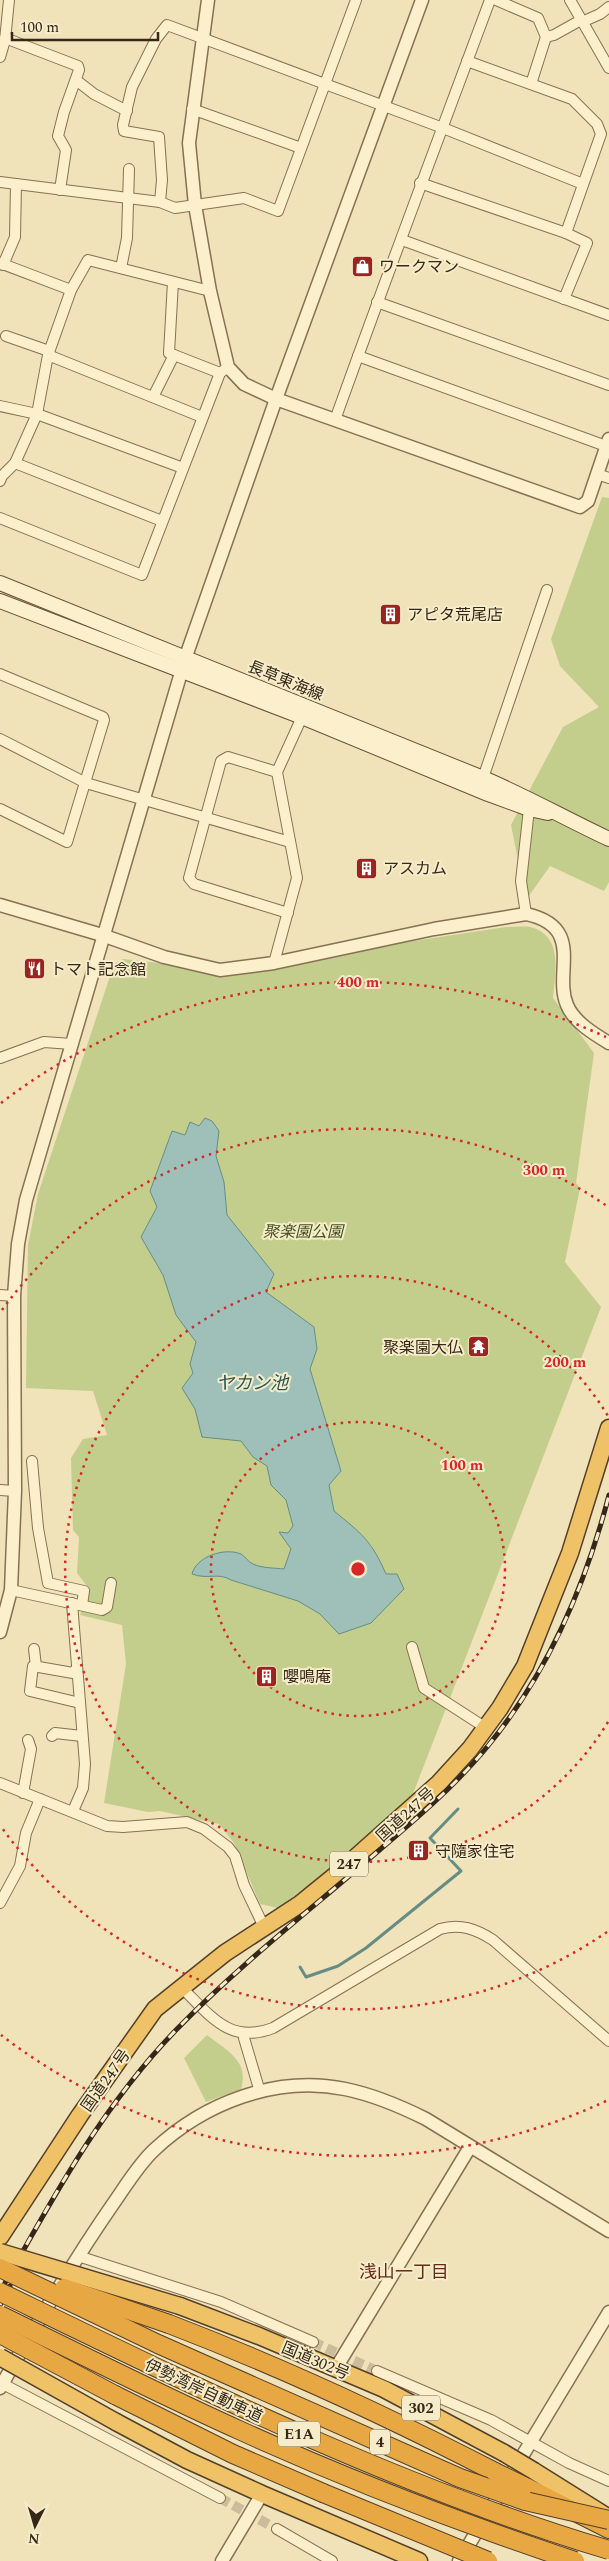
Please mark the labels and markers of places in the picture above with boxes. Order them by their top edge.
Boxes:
shop icon: ワークマン [351,254,375,278]
place label: ワークマン [379,255,459,279]
building icon: アピタ荒尾店 [379,602,403,626]
place label: アピタ荒尾店 [407,603,503,627]
building icon: アスカム [355,856,379,880]
place label: アスカム [383,857,447,881]
restaurant icon: トマト記念館 [22,957,46,981]
place label: トマト記念館 [50,958,146,982]
temple icon: 聚楽園大仏 [467,1335,491,1359]
place label: 聚楽園大仏 [383,1336,463,1360]
centre of rings [349,1560,367,1578]
building icon: 嚶鳴庵 [255,1664,279,1688]
place label: 嚶鳴庵 [283,1665,331,1689]
building icon: 守隨家住宅 [407,1839,431,1863]
place label: 守隨家住宅 [435,1840,515,1864]

